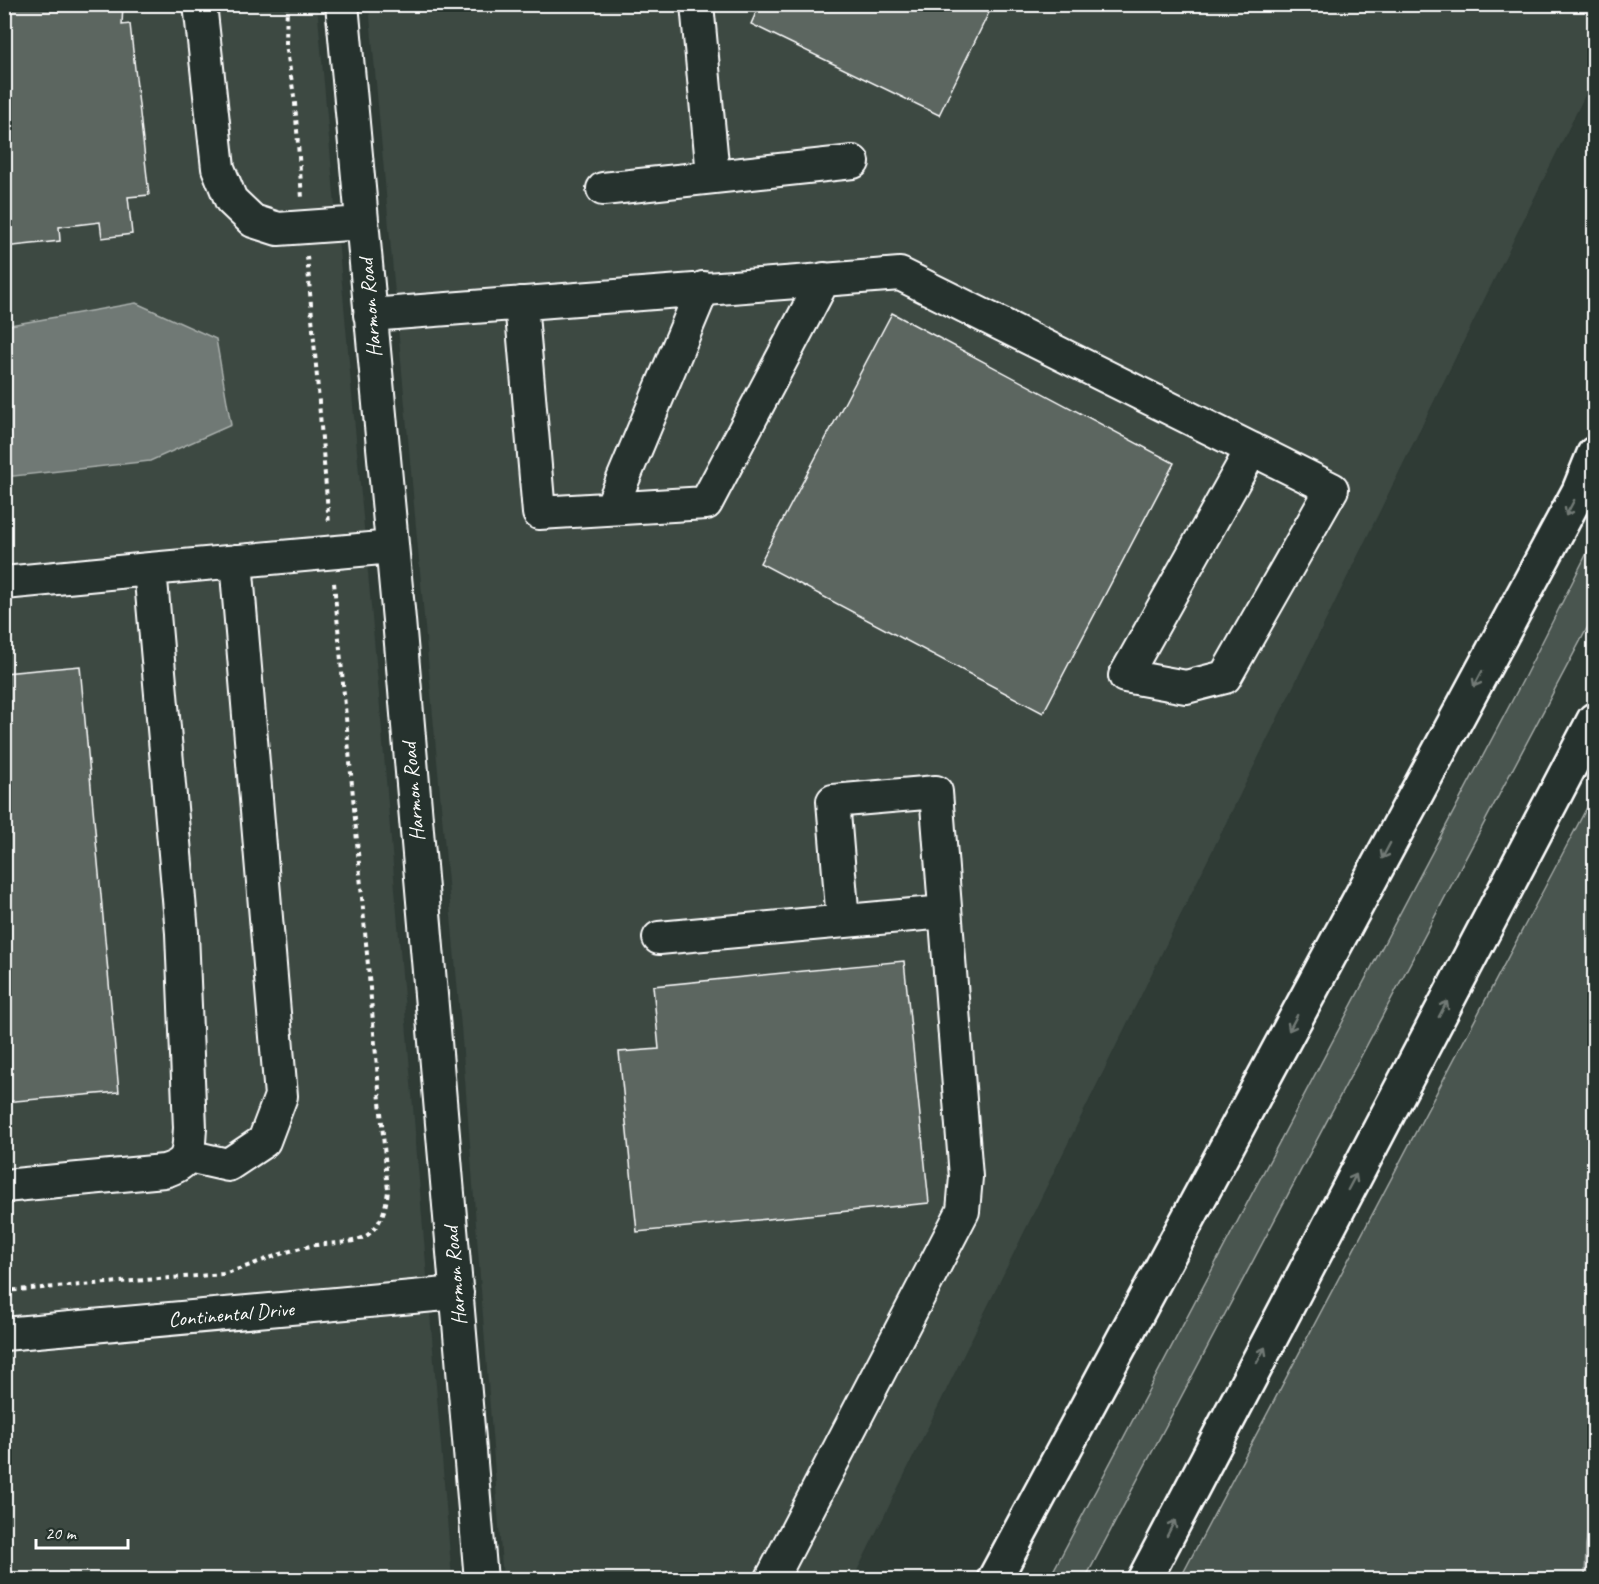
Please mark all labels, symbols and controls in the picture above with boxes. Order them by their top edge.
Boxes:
street label: Harmon Road [352,254,387,359]
one-way arrow [1564,498,1575,516]
one-way arrow [1472,670,1483,688]
street label: Harmon Road [395,738,430,843]
one-way arrow [1380,842,1392,859]
one-way arrow [1438,1001,1449,1019]
one-way arrow [1287,1014,1299,1031]
one-way arrow [1346,1174,1358,1191]
street label: Harmon Road [437,1222,472,1327]
street label: Continental Drive [167,1295,296,1332]
one-way arrow [1256,1346,1268,1364]
scale bar [36,1512,128,1550]
one-way arrow [1166,1519,1177,1537]
text: 20 m [45,1522,78,1544]

